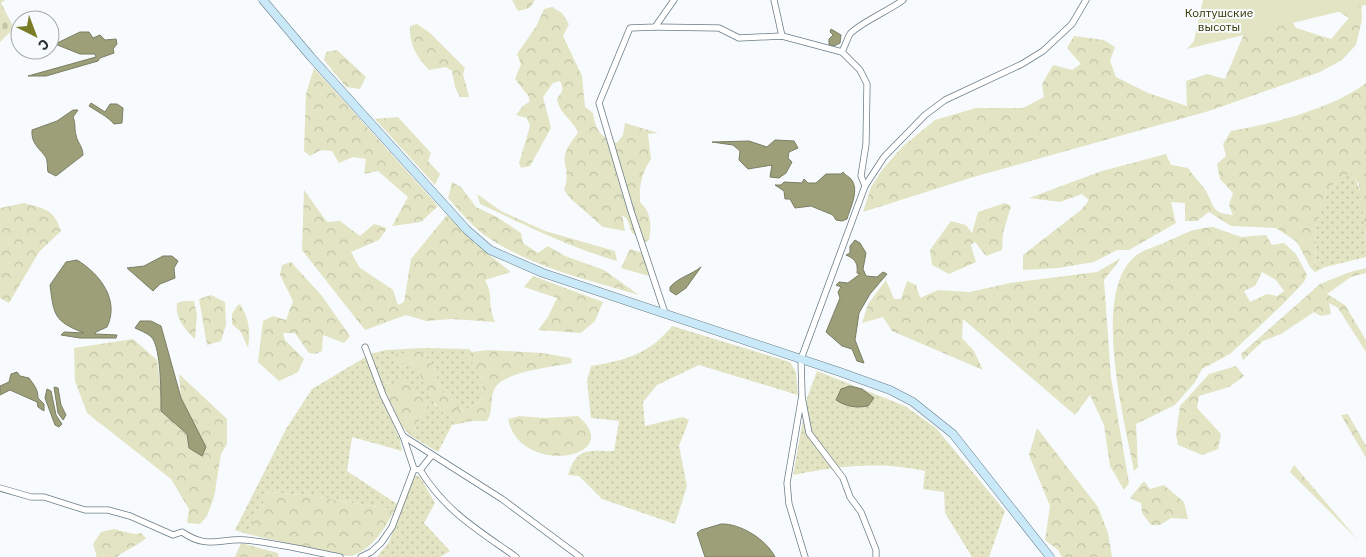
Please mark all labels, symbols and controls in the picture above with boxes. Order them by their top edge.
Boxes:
park label: Колтушские высоты [1185,5,1254,34]
north arrow [10,10,60,60]
text: С [34,35,53,54]

